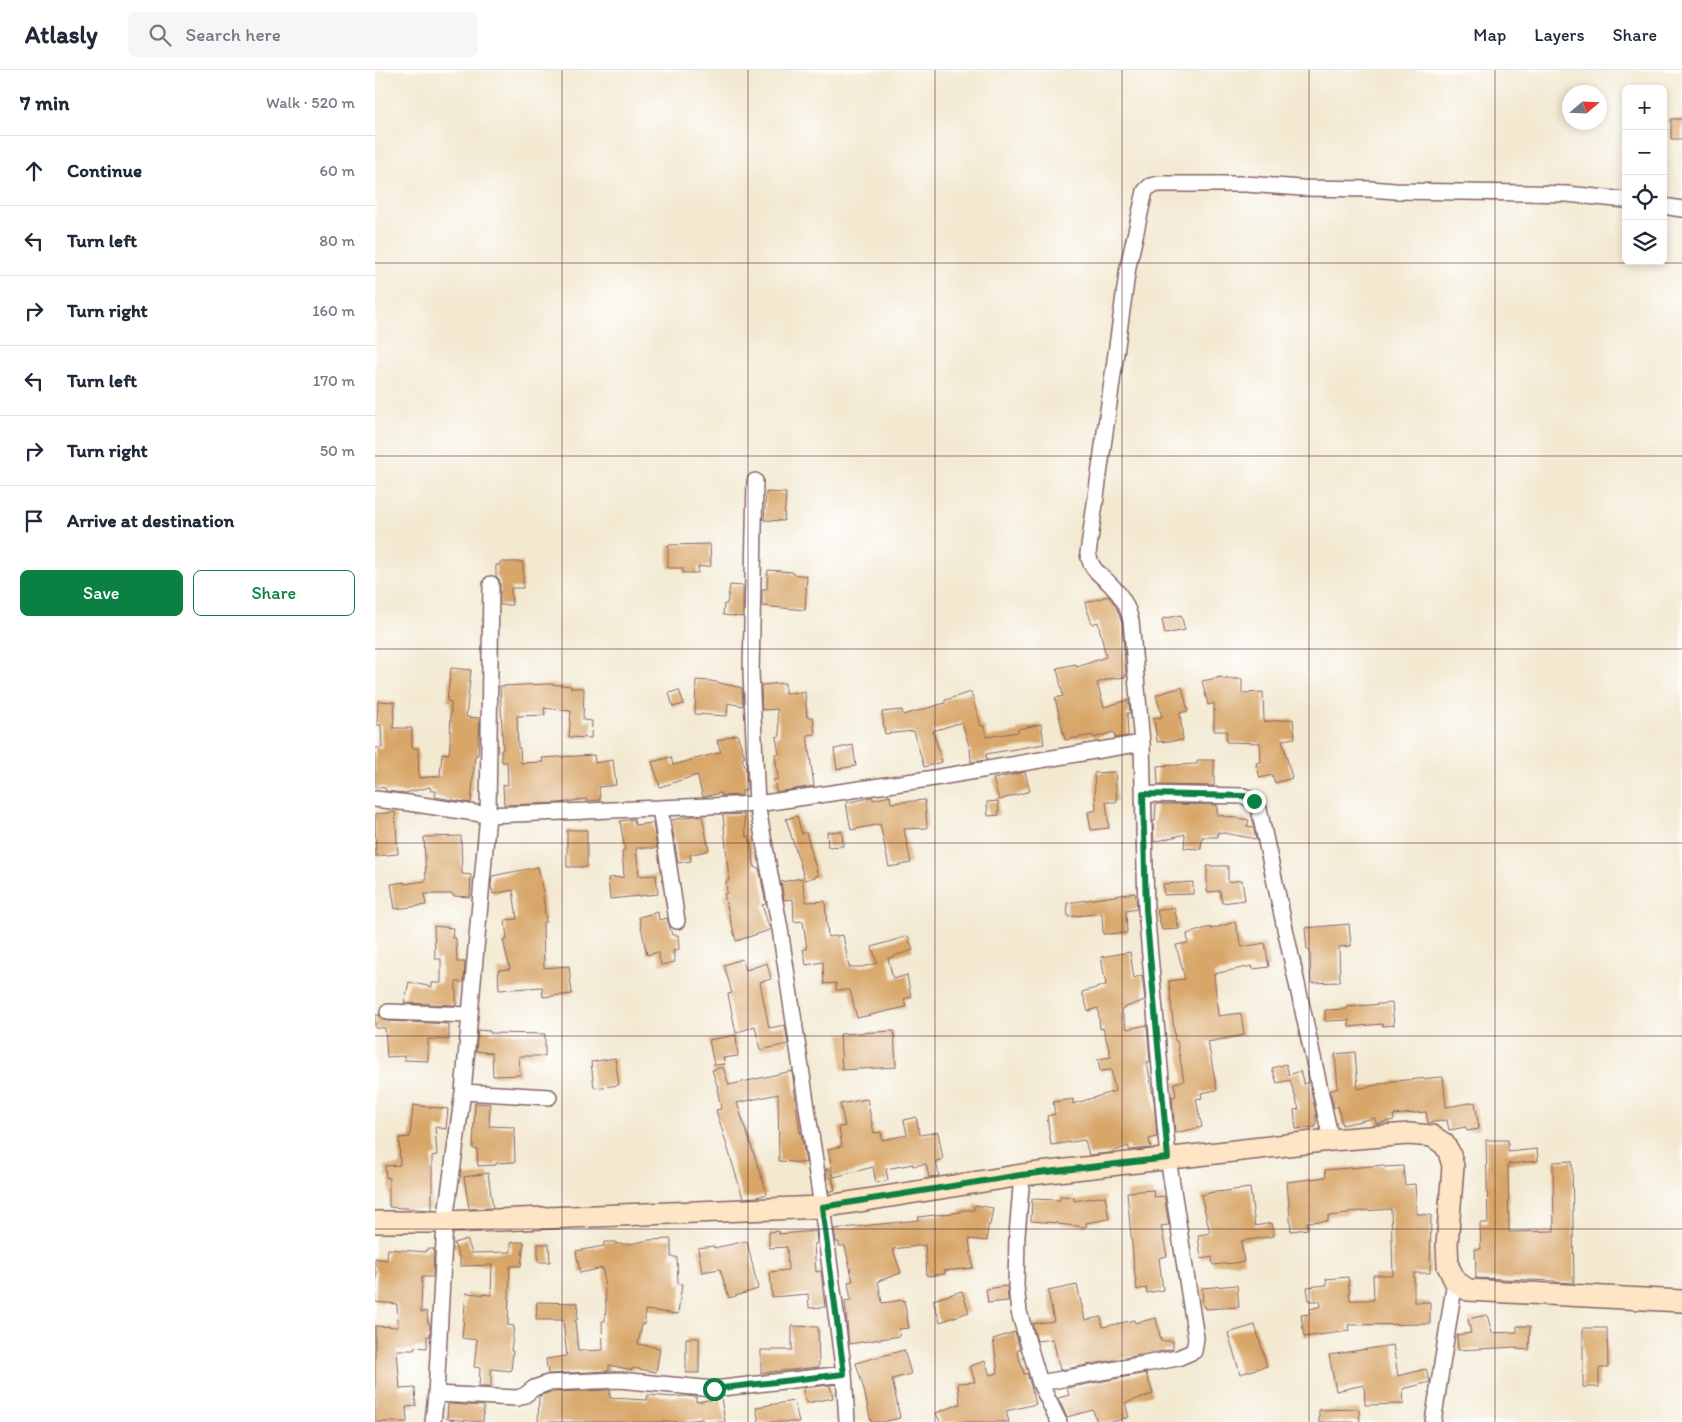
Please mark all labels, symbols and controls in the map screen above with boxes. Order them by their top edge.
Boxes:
search box [128,12,478,57]
text: Atlasly [25,20,98,49]
icon: search [146,21,174,49]
text: Search here [186,23,281,46]
text: Map [1473,24,1506,46]
text: Layers [1534,24,1584,46]
text: Share [1612,24,1657,46]
north arrow [1562,85,1607,130]
map controls [1622,85,1667,265]
button: + [1622,85,1667,130]
text: 7 min [20,90,69,115]
text: Walk · 520 m [266,93,355,112]
button: − [1622,130,1667,175]
icon: ahead [20,157,48,185]
text: Continue [67,159,142,182]
text: 60 m [320,161,355,180]
button: locate [1622,175,1667,220]
button: layers [1622,220,1667,265]
icon: left [20,227,48,255]
text: Turn left [67,229,137,252]
text: 80 m [319,231,355,250]
icon: right [20,297,48,325]
text: Turn right [67,299,148,322]
text: 160 m [312,301,355,320]
icon: left [20,367,48,395]
text: Turn left [67,369,137,392]
text: 170 m [313,371,355,390]
icon: right [20,437,48,465]
text: Turn right [67,439,148,462]
text: 50 m [320,441,355,460]
icon: arrive [20,507,48,535]
text: Arrive at destination [67,509,234,532]
button: Save [20,570,183,616]
button: Share [193,570,355,616]
route end [1243,790,1266,813]
route start [703,1378,726,1401]

